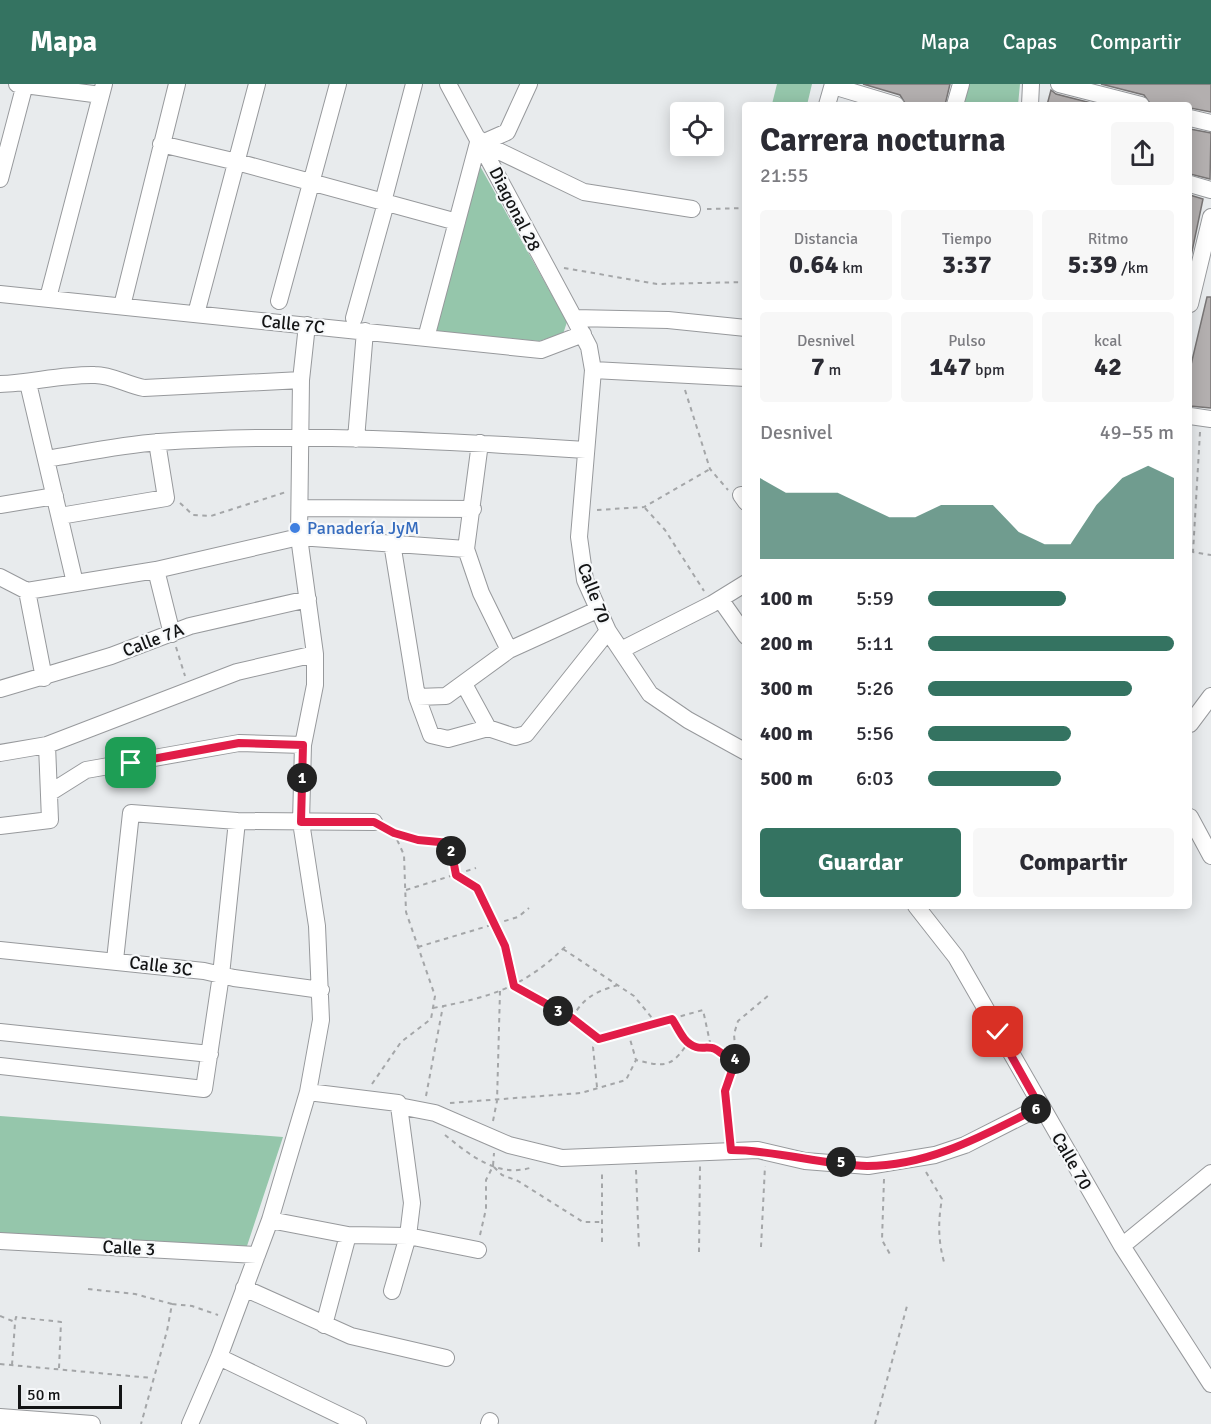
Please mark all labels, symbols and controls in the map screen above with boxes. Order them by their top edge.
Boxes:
text: Mapa [30,25,97,59]
text: Mapa [920,29,970,55]
text: Capas [1003,29,1057,55]
text: Compartir [1090,29,1181,55]
map controls [670,102,724,156]
button: locate [670,102,724,156]
text: Carrera nocturna [760,120,1006,161]
button: share [1111,122,1174,185]
street label: Diagonal 28 [484,163,546,255]
text: 21:55 [760,163,809,188]
text: Distancia [794,229,858,249]
text: Tiempo [942,229,992,249]
text: Ritmo [1088,229,1128,249]
text: 0.64 [789,249,839,281]
text: 3:37 [942,249,992,281]
text: 5:39 [1068,249,1117,281]
text: km [839,258,863,278]
text: /km [1117,258,1148,278]
street label: Calle 7C [260,310,326,338]
text: Desnivel [797,331,855,351]
text: Pulso [948,331,986,351]
text: kcal [1094,331,1122,351]
text: 7 [811,351,825,383]
text: 147 [929,351,971,383]
text: 42 [1094,351,1122,383]
text: m [825,360,841,380]
text: bpm [971,360,1005,380]
text: Desnivel [760,420,833,445]
text: 49–55 m [1100,420,1174,445]
place label: Panadería JyM [307,517,419,539]
marker: Panadería JyM [288,521,302,535]
street label: Calle 70 [573,560,615,626]
text: 100 m [760,586,813,611]
text: 5:59 [856,586,894,611]
street label: Calle 7A [119,618,187,662]
text: 200 m [760,631,813,656]
text: 5:11 [856,631,894,656]
text: 300 m [760,676,813,701]
text: 5:26 [856,676,894,701]
text: 400 m [760,721,813,746]
text: 5:56 [856,721,894,746]
pin [105,737,156,788]
icon: arrive [114,746,147,779]
pin: 1 [287,763,317,793]
text: 500 m [760,766,813,791]
text: 6:03 [856,766,894,791]
text: 1 [298,768,306,788]
button: Guardar [760,828,961,897]
button: Compartir [973,828,1174,897]
pin: 2 [436,836,466,866]
text: 2 [447,841,455,861]
street label: Calle 3C [128,951,194,981]
pin: 3 [543,996,573,1026]
text: 3 [554,1001,562,1021]
pin [972,1006,1023,1057]
icon: check [981,1015,1014,1048]
pin: 4 [720,1044,750,1074]
text: 4 [731,1049,739,1069]
pin: 6 [1021,1094,1051,1124]
text: 6 [1032,1099,1040,1119]
street label: Calle 70 [1047,1128,1097,1194]
pin: 5 [826,1147,856,1177]
text: 5 [837,1152,845,1172]
street label: Calle 3 [102,1236,156,1260]
scale bar [18,1382,122,1410]
text: 50 m [27,1385,61,1405]

